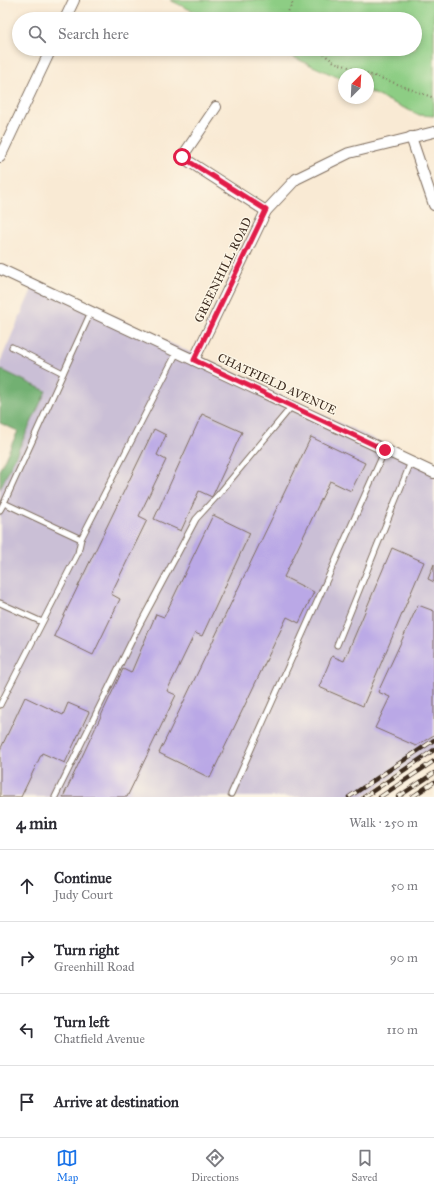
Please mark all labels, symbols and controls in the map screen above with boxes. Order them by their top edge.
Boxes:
search box [12,12,422,56]
icon: search [26,23,48,45]
text: Search here [58,25,129,43]
north arrow [338,68,374,104]
route start [173,148,191,166]
street label: GREENHILL ROAD [191,215,255,325]
street label: CHATFIELD AVENUE [215,350,339,418]
route end [376,441,394,459]
text: 4 min [16,813,57,834]
text: Walk · 250 m [349,815,418,831]
text: Continue [54,869,112,887]
icon: ahead [16,875,38,897]
text: 50 m [391,878,418,894]
text: Judy Court [54,887,113,903]
text: Turn right [54,941,119,959]
icon: right [16,947,38,969]
text: 90 m [390,950,418,966]
text: Greenhill Road [54,959,134,975]
text: Turn left [54,1013,110,1031]
icon: left [16,1019,38,1041]
text: 110 m [386,1022,418,1038]
text: Chatfield Avenue [54,1031,145,1047]
icon: arrive [16,1091,38,1113]
text: Arrive at destination [54,1093,179,1111]
tab: Map [56,1147,78,1184]
tab: Directions [191,1147,239,1184]
tab: Saved [351,1147,378,1184]

